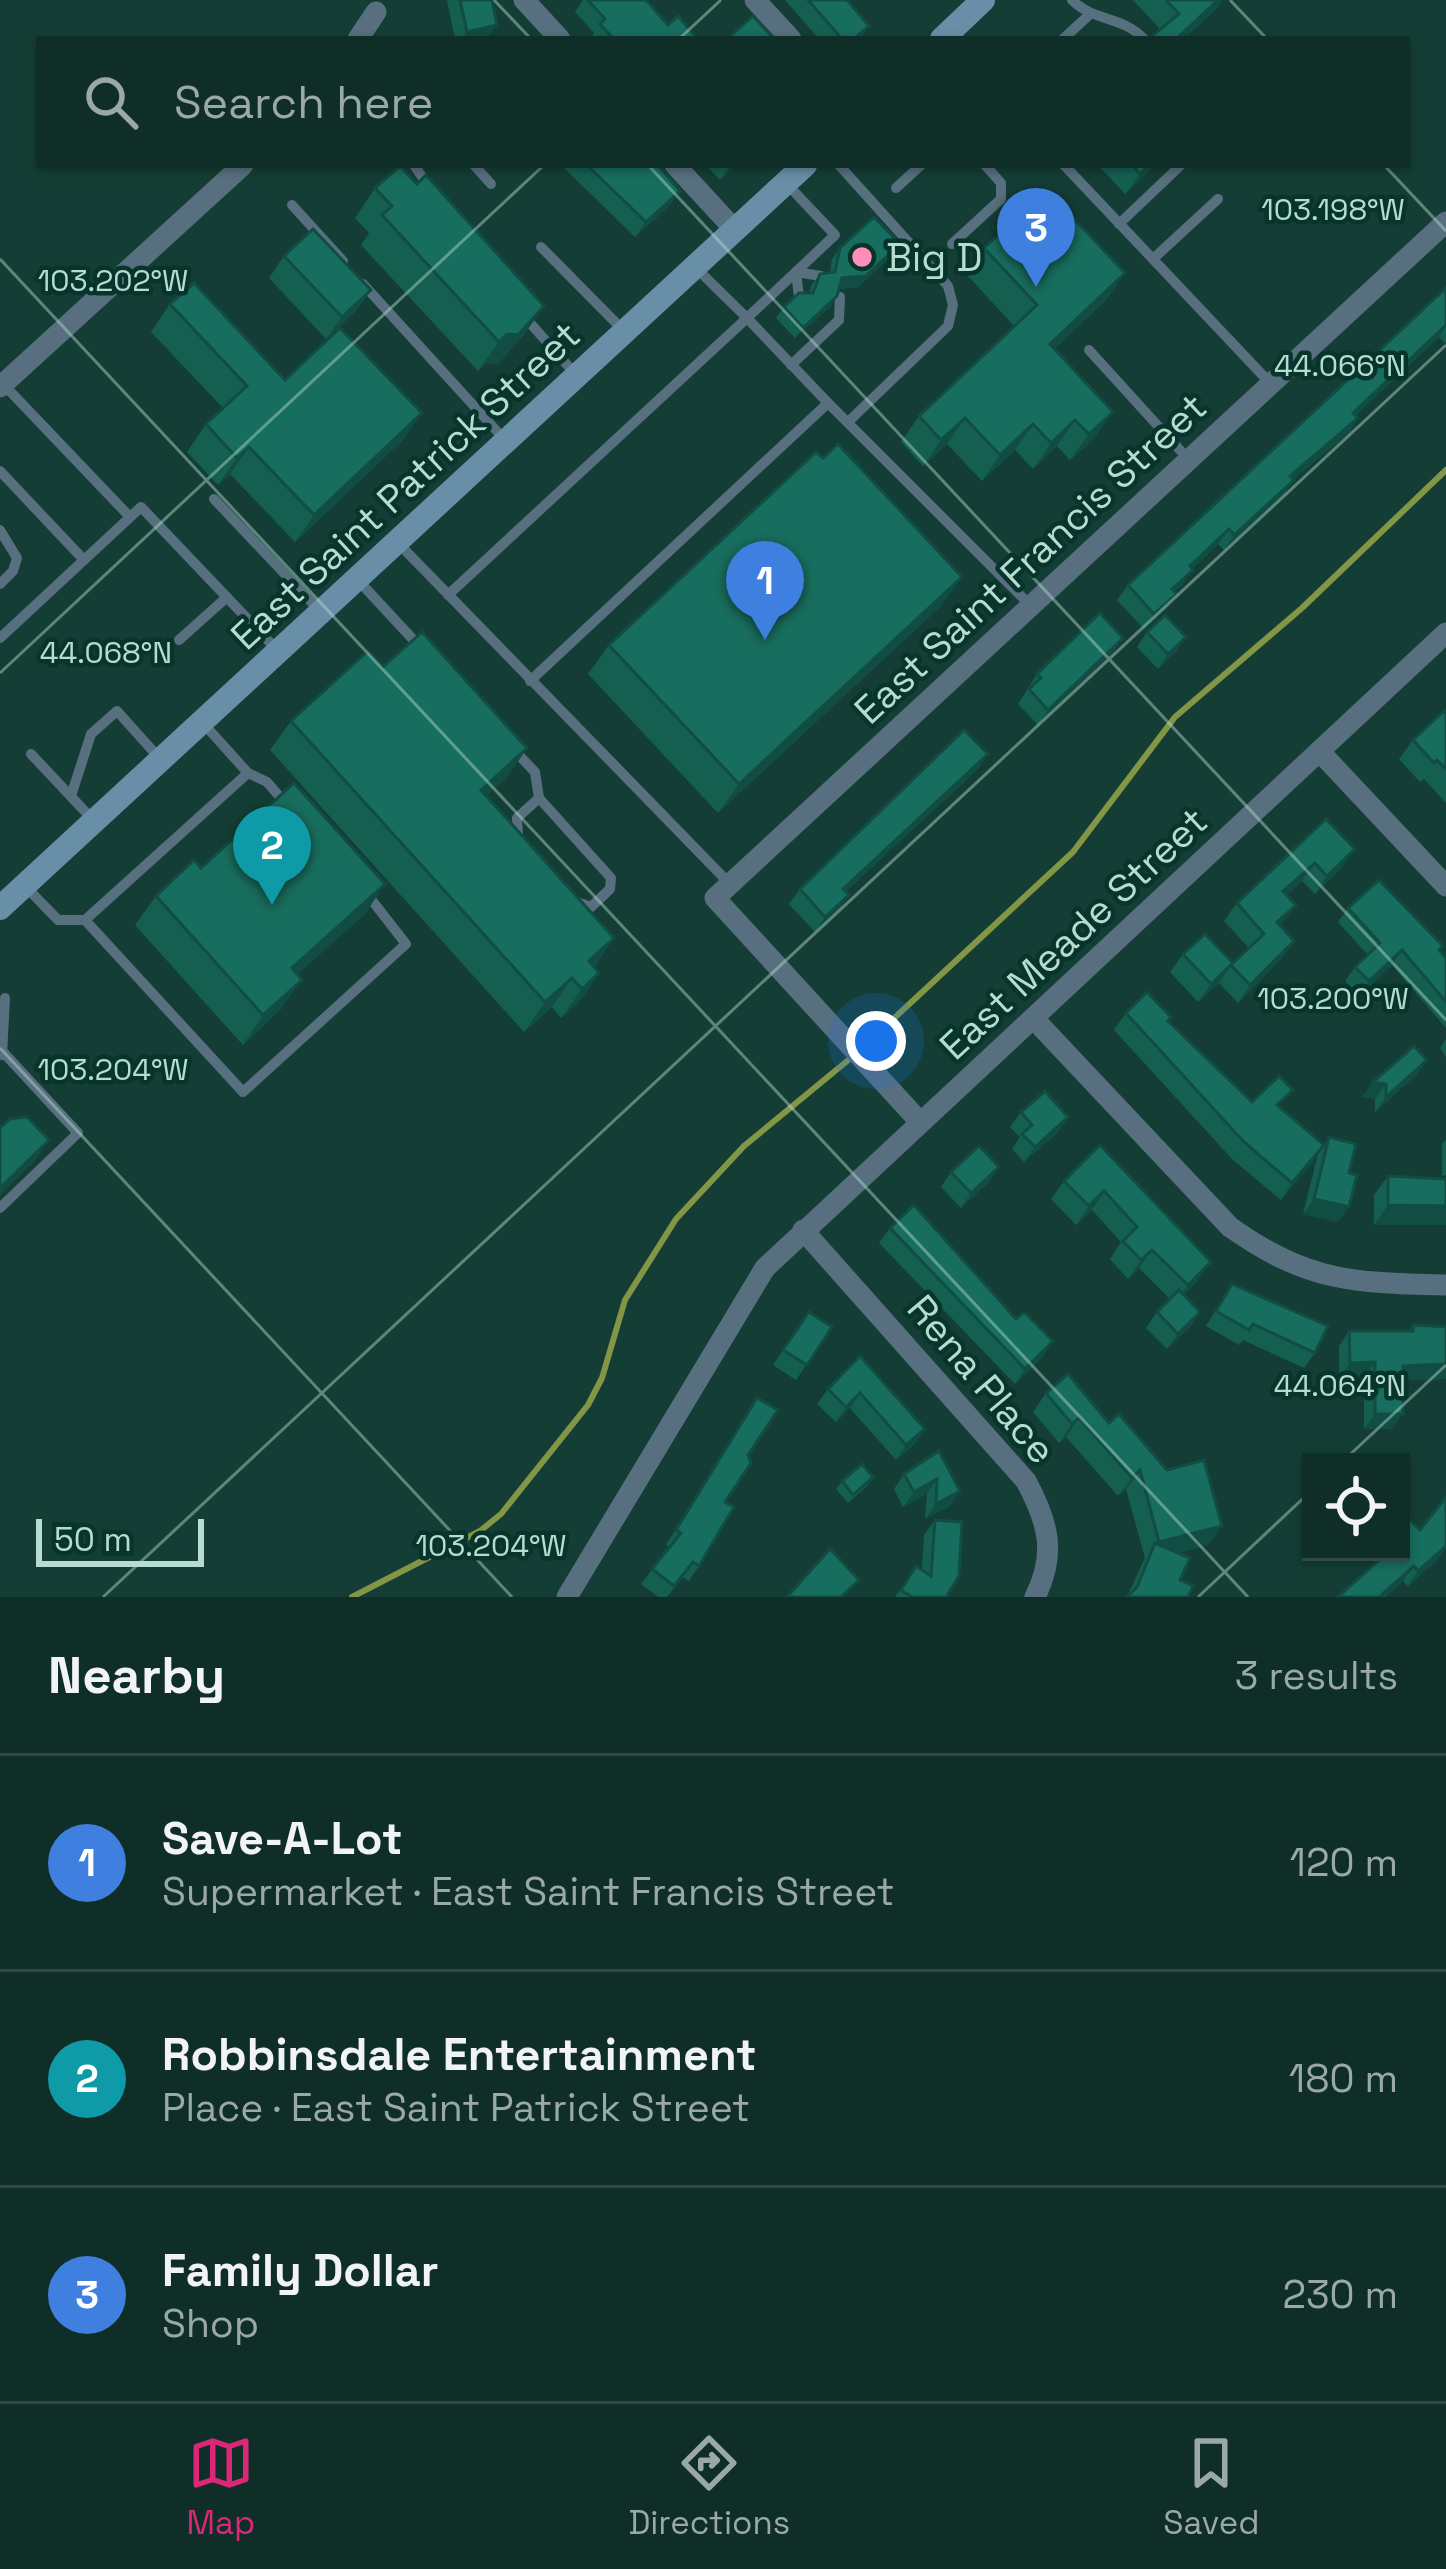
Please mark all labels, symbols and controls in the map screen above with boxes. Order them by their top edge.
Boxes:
search box [36,36,1410,168]
icon: search [78,69,144,135]
text: Search here [174,74,433,131]
pin: 3 [997,188,1075,287]
text: 103.198°W [1261,190,1405,229]
place label: Big D [886,233,982,282]
marker: Big D [849,244,875,270]
text: 103.202°W [38,261,188,300]
street label: East Saint Patrick Street [221,311,590,660]
text: 44.066°N [1274,346,1406,385]
street label: East Saint Francis Street [844,382,1217,734]
pin: 1 [726,541,804,640]
text: 44.068°N [40,633,172,672]
street label: East Meade Street [929,797,1217,1070]
pin: 2 [233,806,311,905]
text: 103.200°W [1257,979,1409,1018]
your location [846,1011,906,1071]
text: 103.204°W [37,1050,189,1089]
street label: Rena Place [897,1285,1066,1474]
text: 44.064°N [1274,1366,1406,1405]
map controls [1302,1453,1410,1561]
button: locate [1302,1453,1410,1561]
scale bar [36,1513,204,1566]
text: 50 m [54,1519,132,1561]
text: 103.204°W [415,1526,567,1565]
text: Nearby [48,1643,225,1708]
text: 3 results [1235,1651,1398,1700]
text: Save-A-Lot [162,1810,402,1867]
text: 1 [78,1838,96,1887]
text: 120 m [1290,1838,1398,1887]
text: Supermarket · East Saint Francis Street [162,1867,894,1916]
text: Robbinsdale Entertainment [162,2026,757,2083]
text: 2 [75,2054,99,2103]
text: 180 m [1289,2054,1398,2103]
text: Place · East Saint Patrick Street [162,2083,750,2132]
text: Family Dollar [162,2242,438,2299]
text: 3 [75,2270,99,2319]
text: 230 m [1283,2270,1398,2319]
text: Shop [162,2299,259,2348]
tab: Map [187,2430,255,2544]
tab: Directions [628,2430,790,2544]
tab: Saved [1163,2430,1259,2544]

